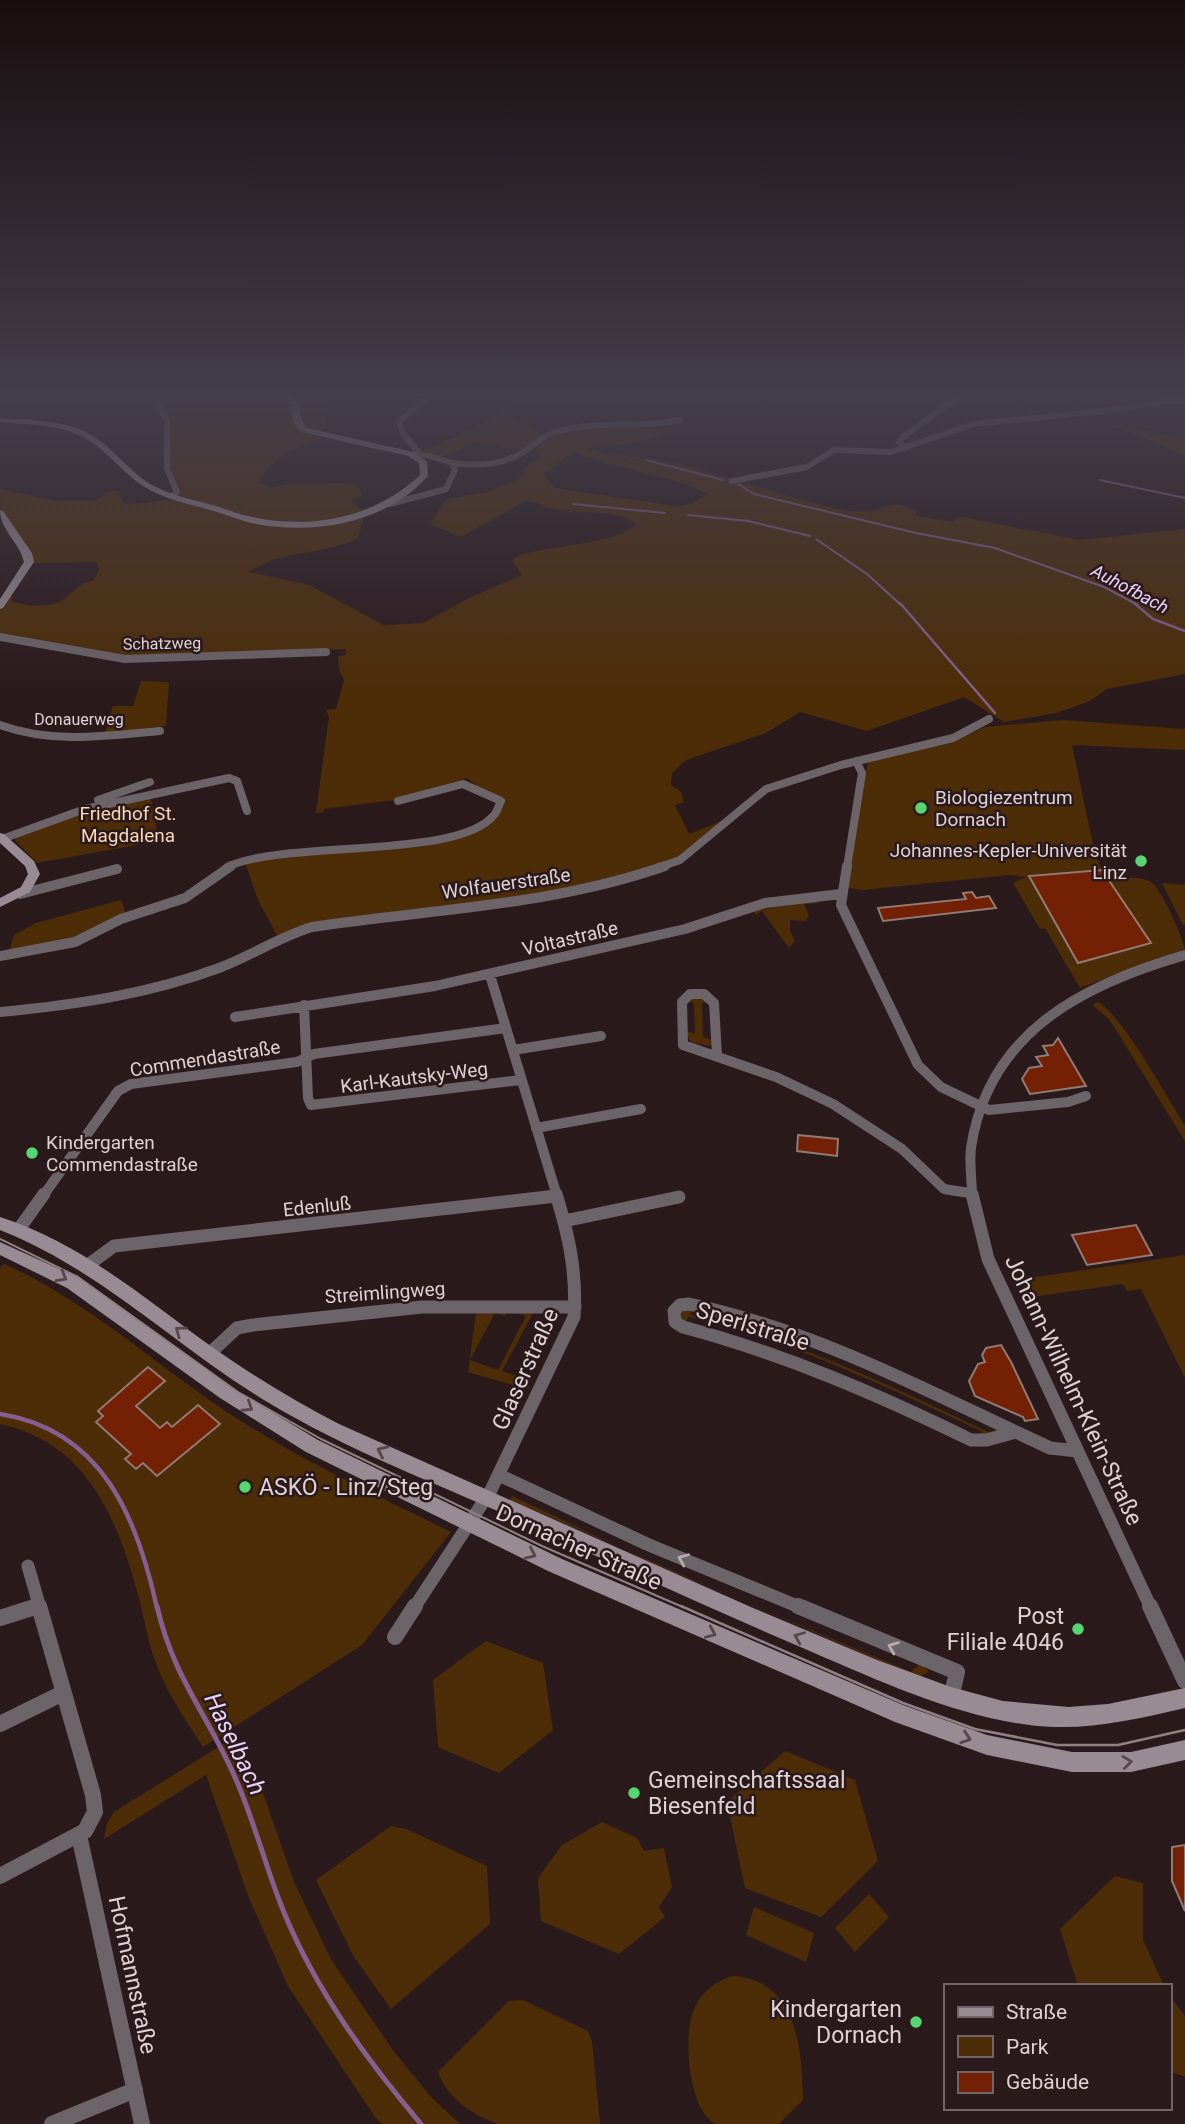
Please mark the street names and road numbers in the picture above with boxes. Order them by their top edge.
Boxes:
street label: Schatzweg [123,633,201,654]
street label: Donauerweg [34,710,124,729]
street label: Wolfauerstraße [440,863,572,904]
street label: Voltastraße [520,916,620,961]
street label: Commendastraße [128,1035,282,1082]
street label: Karl-Kautsky-Weg [339,1057,489,1098]
street label: Edenluß [282,1191,352,1222]
street label: Johann-Wilhelm-Klein-Straße [999,1251,1148,1530]
street label: Streimlingweg [324,1277,446,1308]
street label: Sperlstraße [693,1296,813,1357]
street label: Glaserstraße [487,1304,564,1434]
street label: Dornacher Straße [492,1499,666,1596]
street label: Hofmannstraße [103,1894,162,2057]

